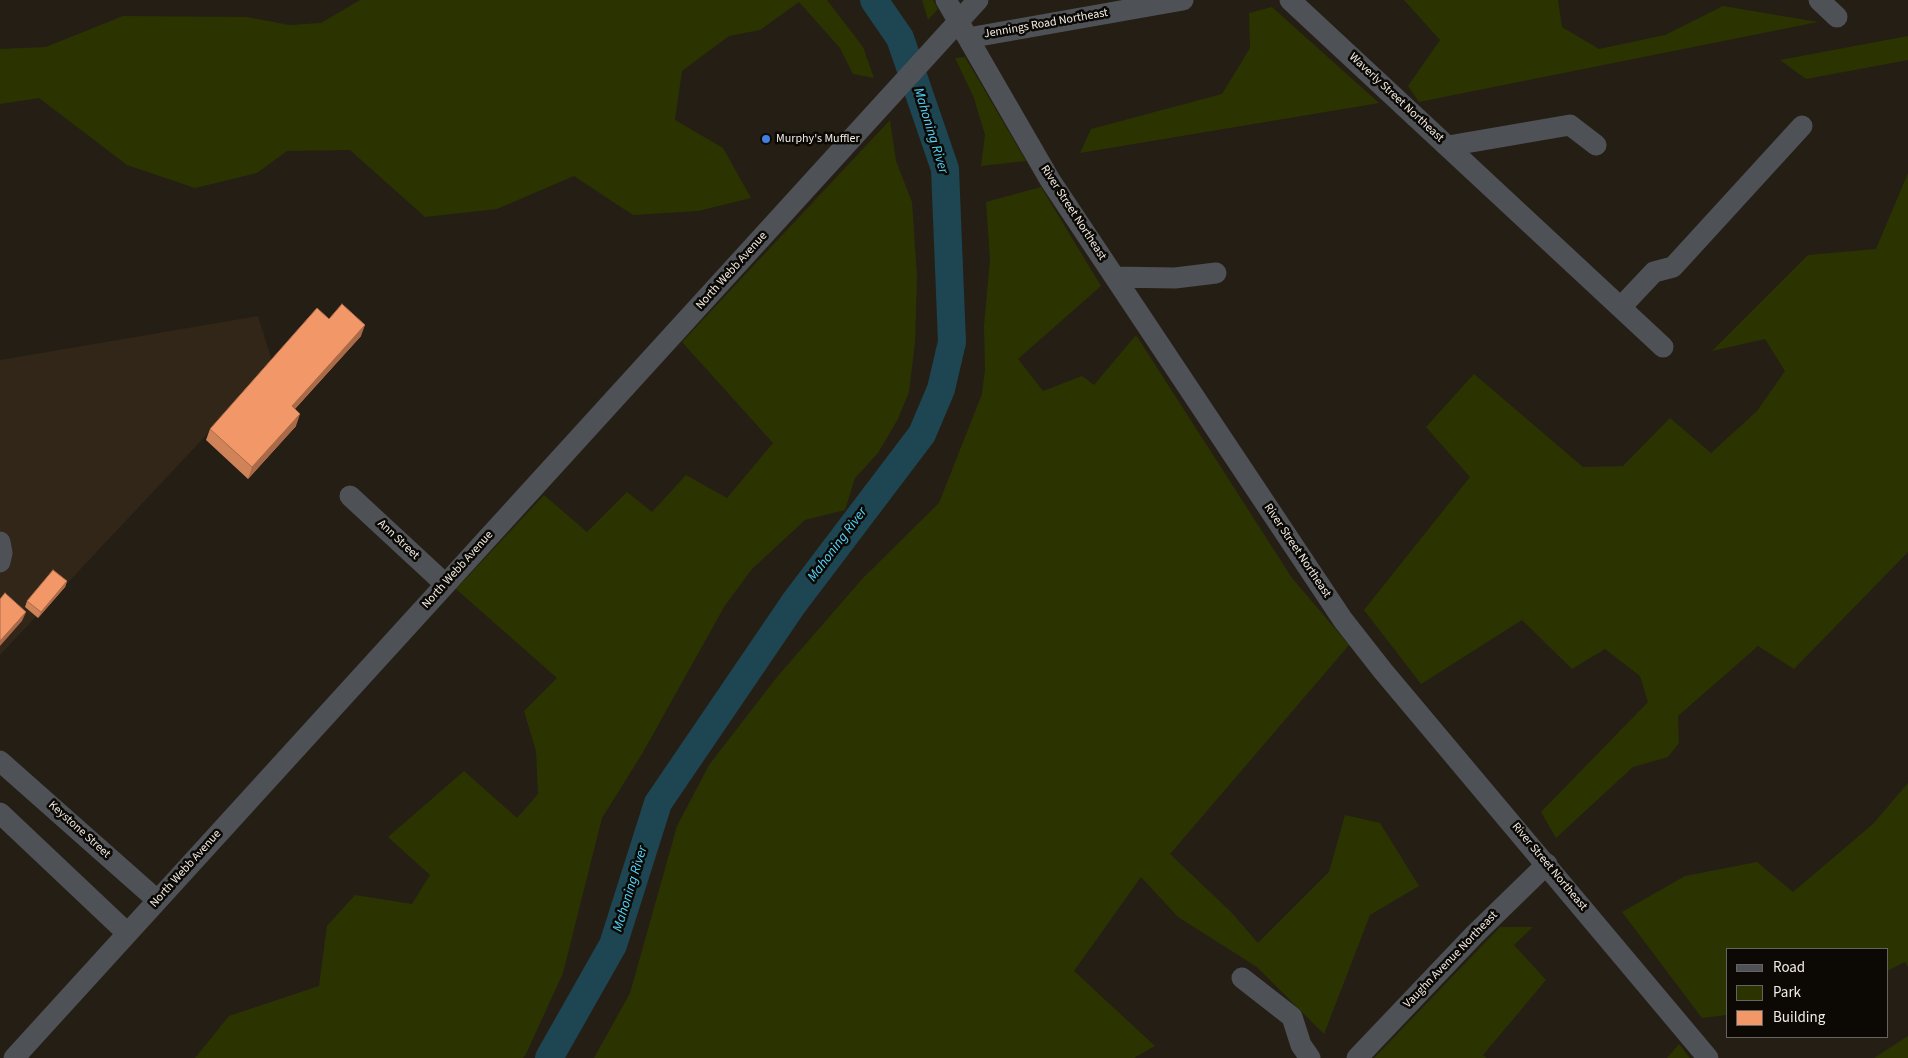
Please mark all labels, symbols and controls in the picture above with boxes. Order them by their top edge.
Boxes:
street label: Jennings Road Northeast [983,6,1109,42]
street label: Waverly Street Northeast [1346,50,1446,146]
water label: Mahoning River [909,86,951,176]
place label: Murphy's Muffler [776,132,860,146]
marker: Murphy's Muffler [760,133,772,145]
street label: River Street Northeast [1037,163,1109,263]
street label: North Webb Avenue [693,229,771,313]
street label: River Street Northeast [1260,501,1334,601]
water label: Mahoning River [805,504,871,586]
street label: Ann Street [374,517,422,563]
street label: North Webb Avenue [419,528,497,612]
street label: Keystone Street [45,798,113,862]
street label: River Street Northeast [1508,820,1590,914]
street label: North Webb Avenue [147,827,225,911]
water label: Mahoning River [610,844,652,934]
street label: Vaughn Avenue Northeast [1401,909,1501,1011]
legend [1726,948,1888,1038]
text: Road [1773,957,1805,978]
text: Park [1773,982,1801,1003]
text: Building [1773,1007,1825,1028]

